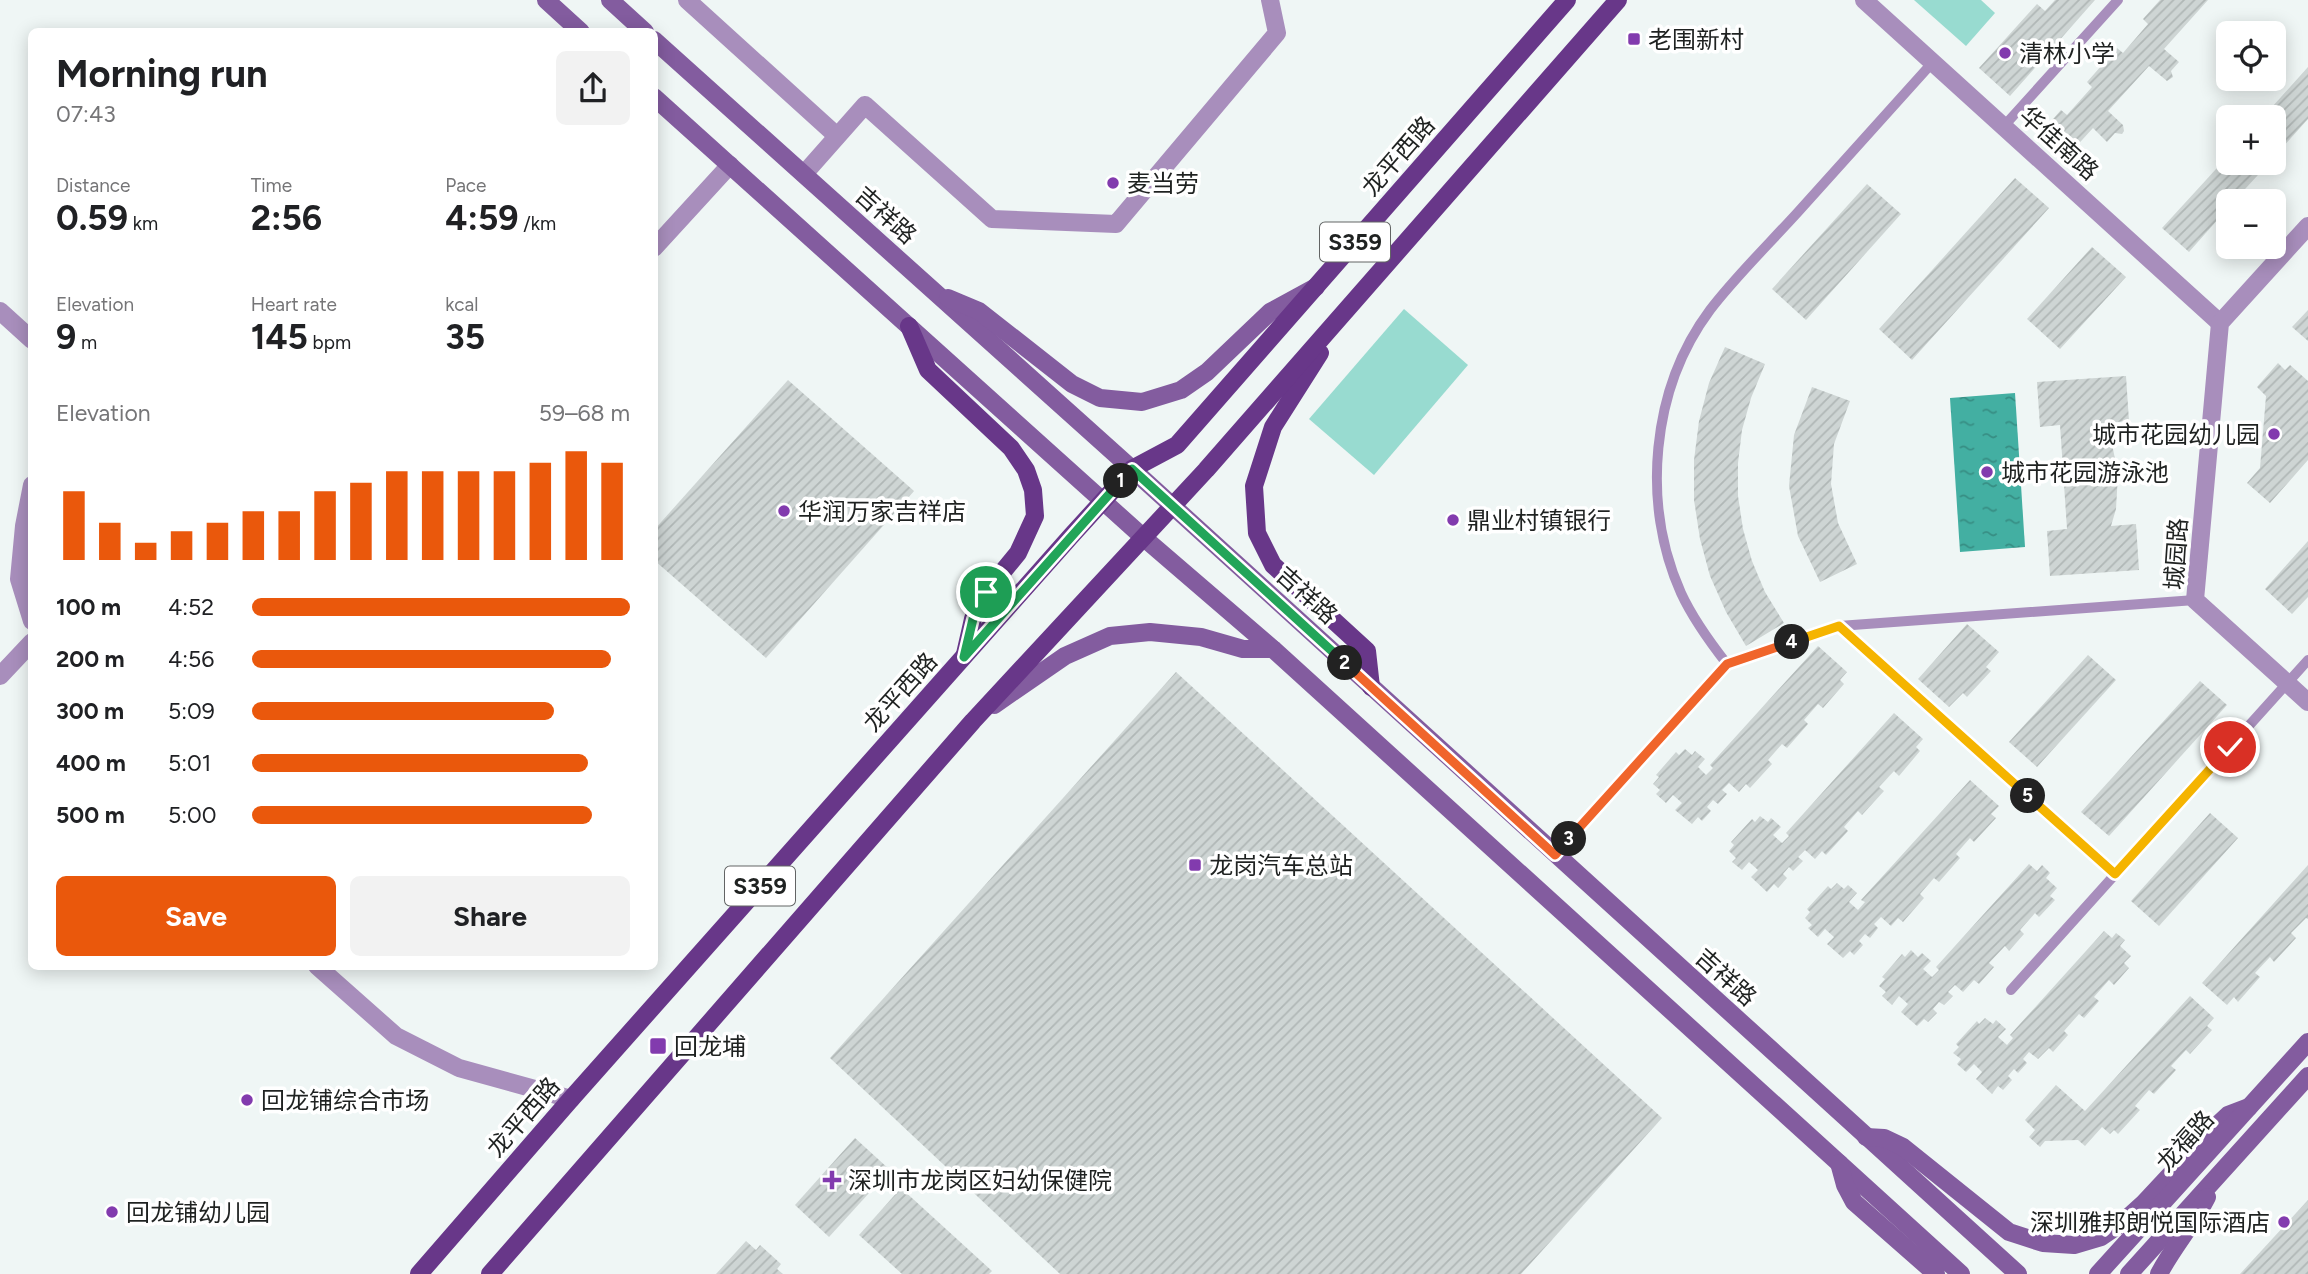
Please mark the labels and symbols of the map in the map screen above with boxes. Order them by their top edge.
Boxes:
place label: 老围新村 [1648,25,1744,54]
marker: 老围新村 [1626,31,1642,47]
place label: 清林小学 [2019,39,2115,68]
marker: 清林小学 [1997,45,2013,61]
street label: 华佳南路 [2014,100,2104,186]
street label: 龙平西路 [1356,110,1440,202]
place label: 麦当劳 [1127,169,1199,198]
marker: 麦当劳 [1105,175,1121,191]
street label: 吉祥路 [850,180,922,250]
road number: S359 [1320,222,1390,262]
place label: 城市花园幼儿园 [2092,420,2260,449]
marker: 城市花园幼儿园 [2266,426,2282,442]
place label: 城市花园游泳池 [2001,458,2169,487]
pin: 1 [1104,463,1138,498]
marker: 城市花园游泳池 [1979,464,1995,480]
place label: 华润万家吉祥店 [798,497,966,526]
marker: 华润万家吉祥店 [776,503,792,519]
place label: 鼎业村镇银行 [1467,506,1611,535]
marker: 鼎业村镇银行 [1445,512,1461,528]
street label: 城园路 [2159,517,2193,591]
street label: 吉祥路 [1271,560,1343,630]
pin [956,562,1016,622]
pin: 4 [1774,624,1810,660]
pin: 2 [1328,646,1362,680]
street label: 龙平西路 [857,647,943,737]
pin [2200,717,2260,777]
pin: 5 [2010,778,2046,814]
pin: 3 [1552,822,1586,856]
place label: 龙岗汽车总站 [1209,851,1353,880]
marker: 龙岗汽车总站 [1187,857,1203,873]
road number: S359 [725,866,795,906]
street label: 吉祥路 [1690,942,1762,1012]
place label: 回龙埔 [674,1032,746,1061]
marker: 回龙埔 [648,1036,668,1056]
street label: 龙平西路 [481,1071,565,1163]
place label: 回龙铺综合市场 [261,1086,429,1115]
marker: 回龙铺综合市场 [239,1092,255,1108]
street label: 龙福路 [2150,1105,2220,1177]
place label: 深圳市龙岗区妇幼保健院 [848,1166,1112,1195]
marker: 深圳市龙岗区妇幼保健院 [822,1170,842,1190]
place label: 回龙铺幼儿园 [126,1198,270,1227]
marker: 回龙铺幼儿园 [104,1204,120,1220]
place label: 深圳雅邦朗悦国际酒店 [2030,1208,2270,1237]
marker: 深圳雅邦朗悦国际酒店 [2276,1214,2292,1230]

